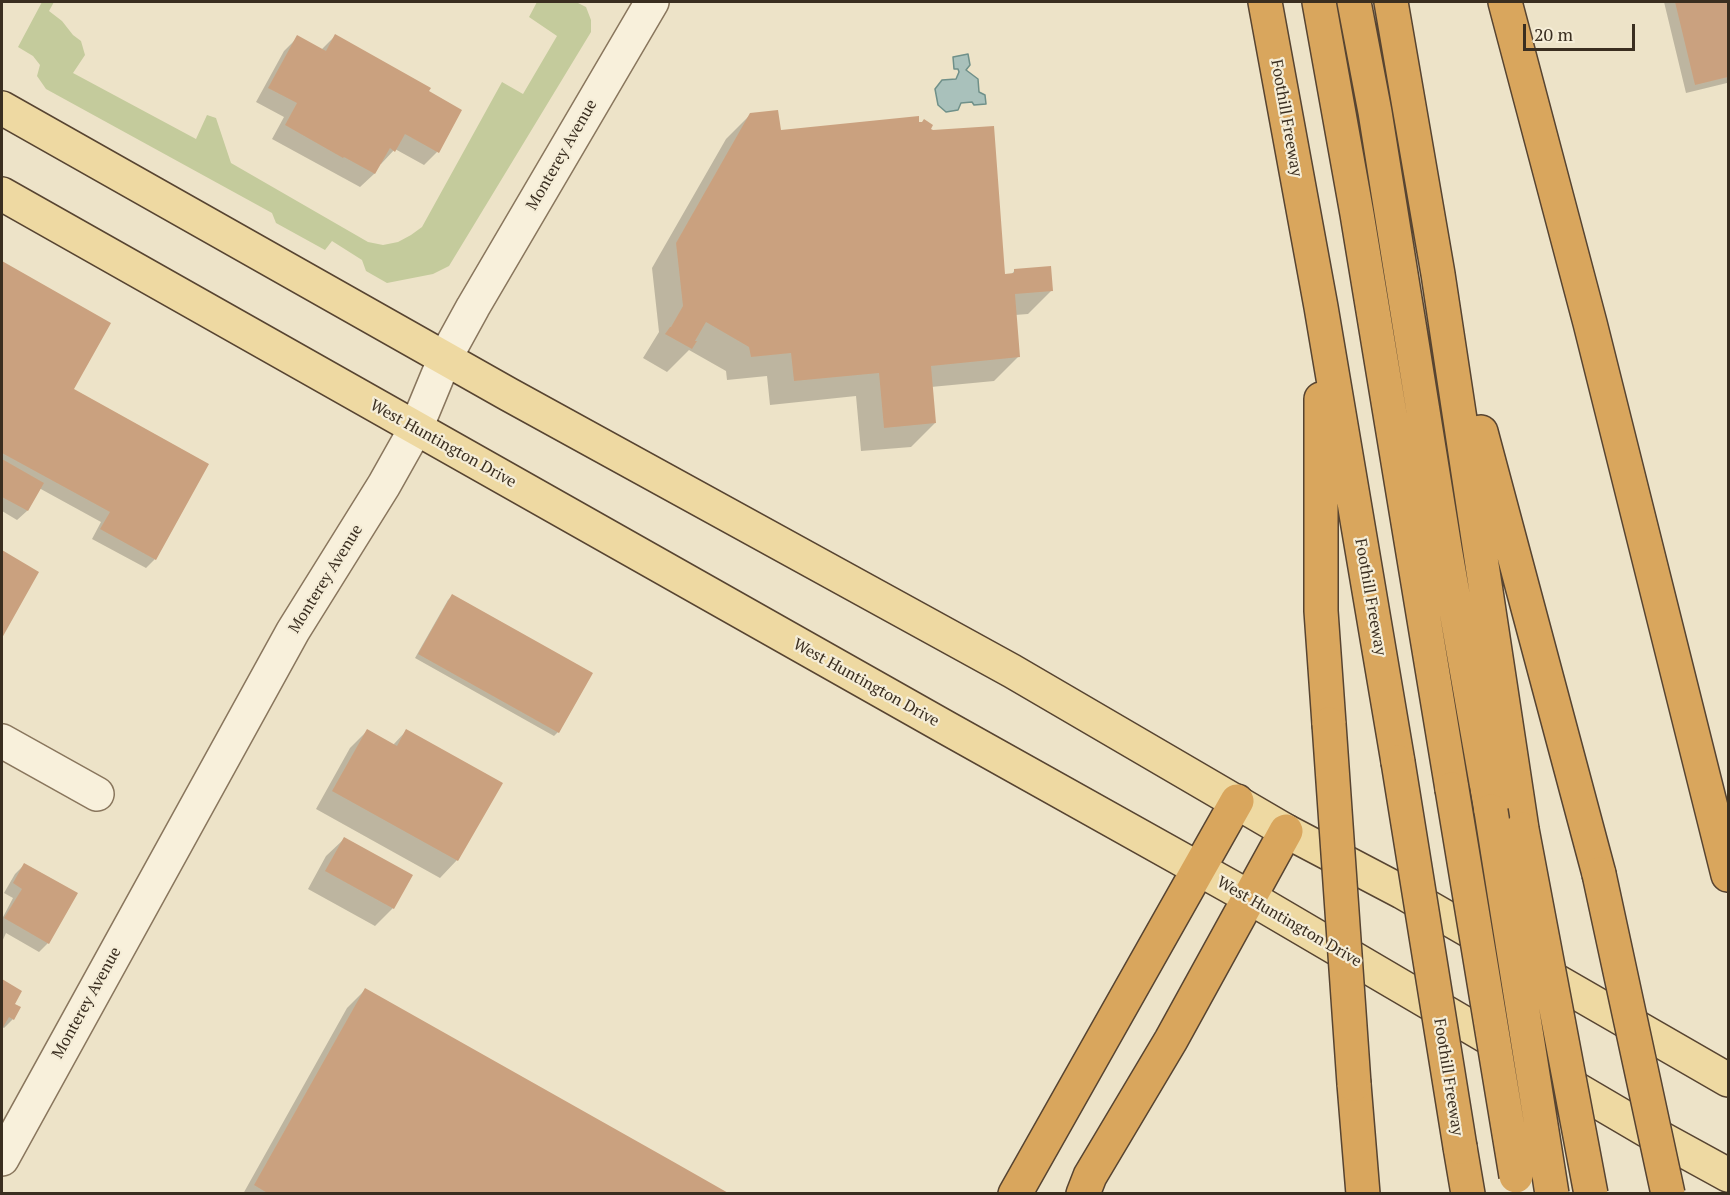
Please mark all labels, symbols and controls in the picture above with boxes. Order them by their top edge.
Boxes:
scale bar [1526,12,1638,50]
text: 20 m [1534,22,1573,46]
street label: Foothill Freeway [1266,58,1306,178]
street label: Monterey Avenue [523,96,601,214]
street label: West Huntington Drive [367,396,519,492]
street label: Monterey Avenue [285,521,367,637]
street label: Foothill Freeway [1350,537,1390,657]
street label: West Huntington Drive [790,635,942,731]
street label: West Huntington Drive [1213,873,1365,971]
street label: Monterey Avenue [48,944,126,1062]
street label: Foothill Freeway [1429,1017,1467,1137]

